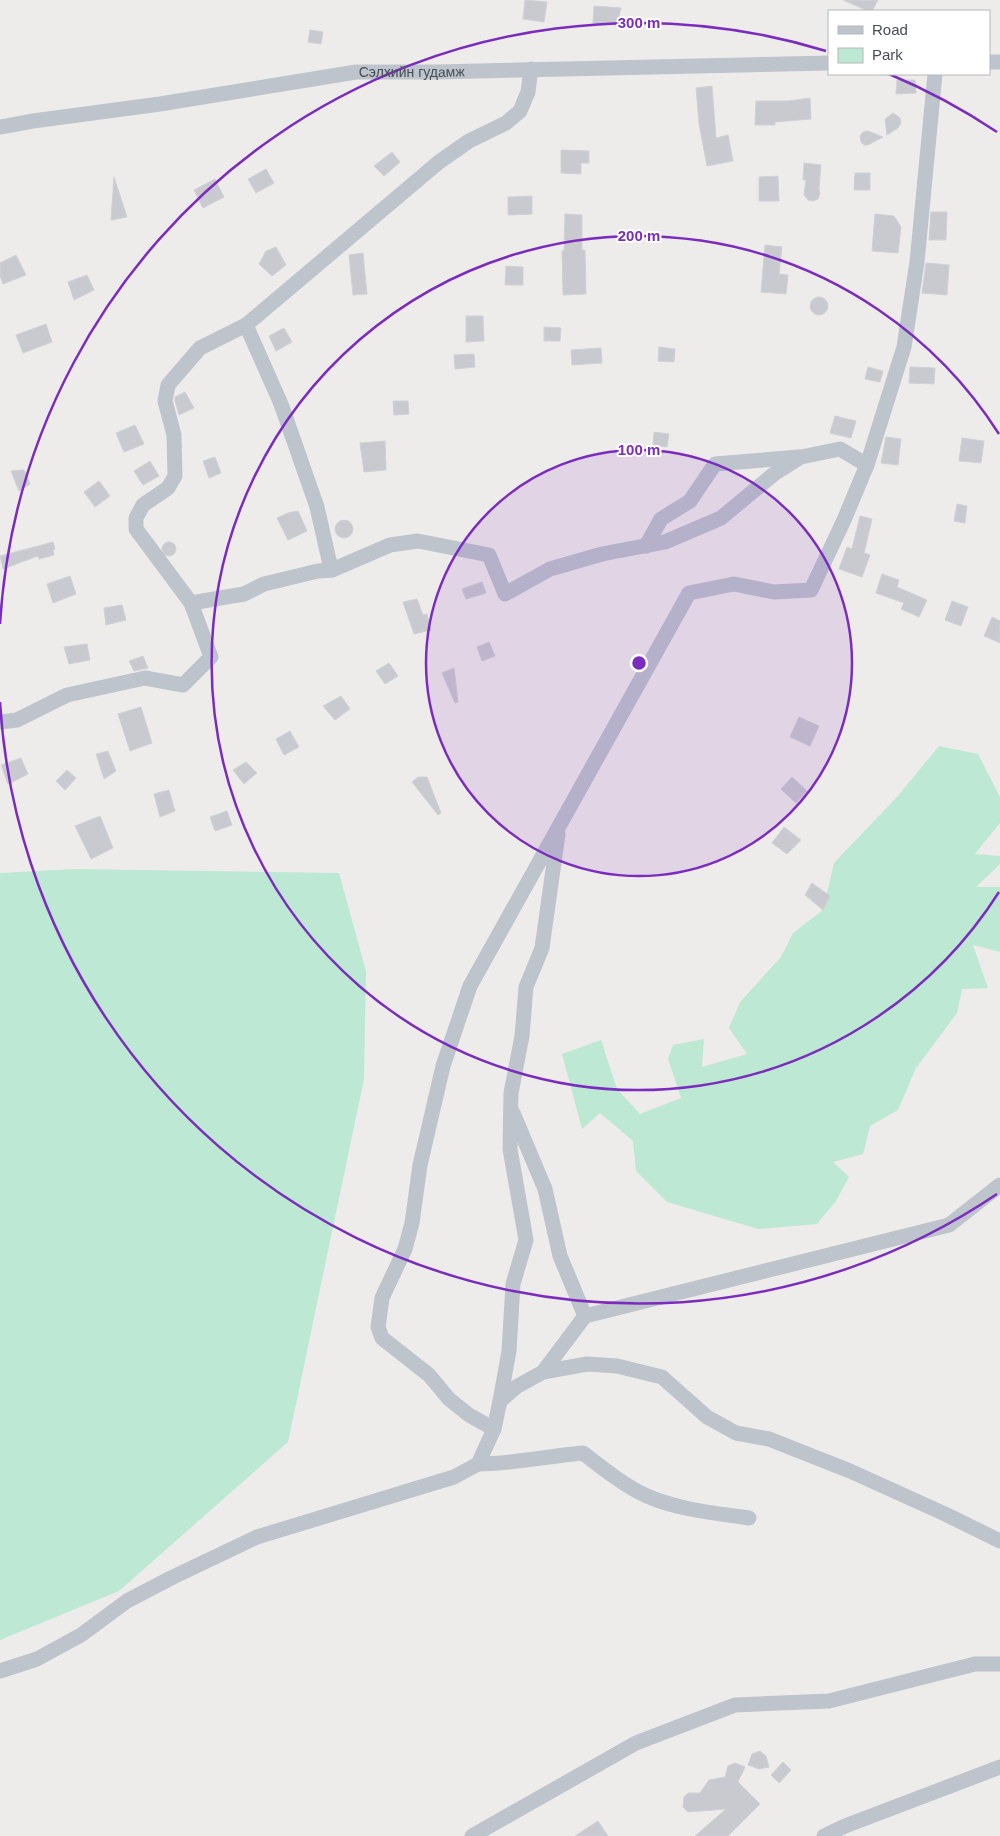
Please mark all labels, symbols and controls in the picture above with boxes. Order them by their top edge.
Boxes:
legend [828,10,990,75]
text: 300 m [618,14,660,31]
text: Road [872,21,908,38]
text: Park [872,46,903,63]
street label: Сэлхийн гудамж [359,63,466,80]
text: 200 m [618,227,660,244]
text: 100 m [618,441,660,458]
centre of rings [630,654,648,672]

